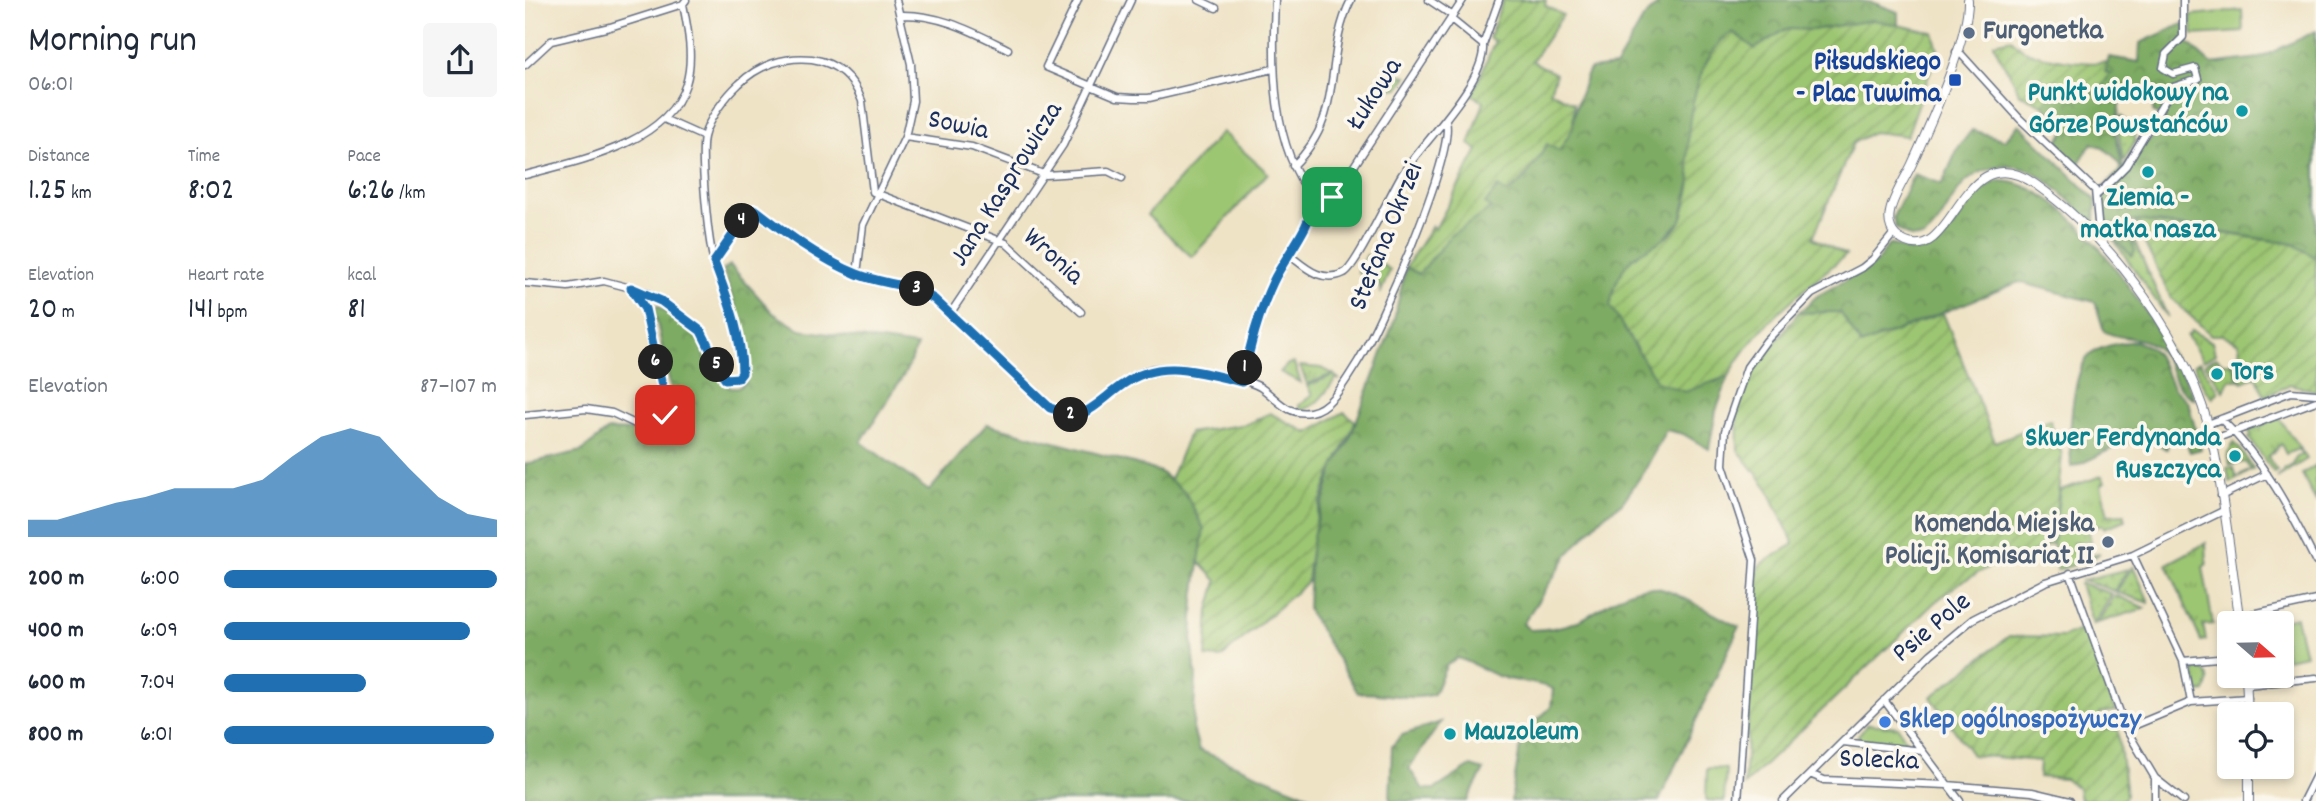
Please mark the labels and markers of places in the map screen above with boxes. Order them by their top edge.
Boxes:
place label: Furgonetka [1983,13,2104,53]
marker: Furgonetka [1961,25,1977,41]
place label: Piłsudskiego - Plac Tuwima [1796,44,1942,116]
marker: Piłsudskiego - Plac Tuwima [1947,72,1963,88]
place label: Punkt widokowy na Górze Powstańców [2028,75,2229,147]
marker: Punkt widokowy na Górze Powstańców [2234,103,2250,119]
marker: Ziemia - matka nasza [2140,164,2156,180]
pin [1302,167,1362,227]
place label: Ziemia - matka nasza [2080,180,2217,252]
pin: 4 [725,204,759,238]
pin: 3 [899,272,935,306]
pin: 6 [639,344,673,380]
pin: 5 [699,348,735,382]
pin: 1 [1227,350,1263,386]
place label: Tors [2231,354,2275,394]
marker: Tors [2209,366,2225,382]
pin [635,385,695,445]
pin: 2 [1053,398,1089,432]
place label: Skwer Ferdynanda Ruszczyca [2025,420,2222,492]
marker: Skwer Ferdynanda Ruszczyca [2227,448,2243,464]
place label: Komenda Miejska Policji. Komisariat II [1885,506,2095,578]
marker: Komenda Miejska Policji. Komisariat II [2100,534,2116,550]
place label: Sklep ogólnospożywczy [1899,702,2142,742]
place label: Mauzoleum [1464,714,1579,754]
marker: Sklep ogólnospożywczy [1877,714,1893,730]
marker: Mauzoleum [1442,726,1458,742]

